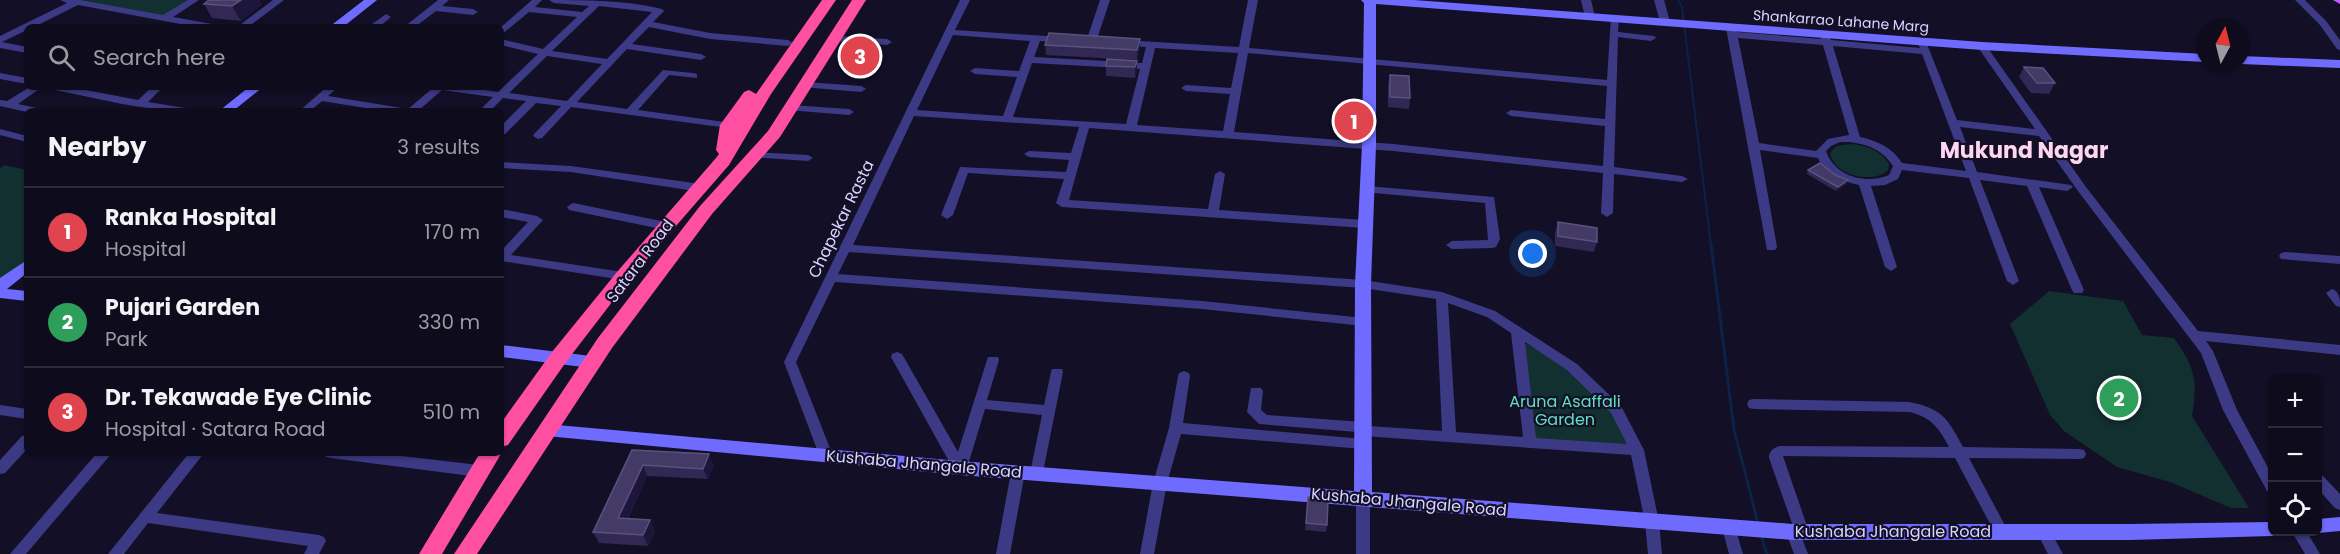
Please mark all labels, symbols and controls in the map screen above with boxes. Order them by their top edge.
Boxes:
street label: Shankarrao Lahane Marg [1752,5,1930,37]
north arrow [2196,18,2250,72]
search box [24,24,504,90]
pin: 3 [840,34,880,78]
icon: search [45,41,78,74]
text: Search here [93,42,226,73]
pin: 1 [1334,98,1374,144]
text: Nearby [48,129,146,165]
text: 3 results [397,133,480,161]
district label: Mukund Nagar [1940,135,2108,166]
street label: Chapekar Rasta [802,156,880,282]
text: Ranka Hospital [105,202,276,233]
street label: Satara Road [601,214,679,308]
text: 1 [64,218,71,246]
text: 170 m [424,218,480,246]
text: Hospital [105,235,186,263]
your location [1518,239,1547,268]
text: Pujari Garden [105,292,260,323]
text: 2 [62,308,73,336]
text: 330 m [418,308,480,336]
text: Park [105,325,148,353]
map controls [2268,374,2322,536]
button: + [2268,374,2322,428]
pin: 2 [2100,376,2138,420]
text: Dr. Tekawade Eye Clinic [105,382,372,413]
park label: Aruna Asaffali Garden [1509,390,1621,431]
text: 3 [61,398,74,426]
text: 510 m [423,398,480,426]
text: Hospital · Satara Road [105,415,326,443]
button: − [2268,428,2322,482]
street label: Kushaba Jhangale Road [825,444,1023,484]
street label: Kushaba Jhangale Road [1310,482,1508,522]
button: locate [2268,482,2322,536]
street label: Kushaba Jhangale Road [1795,520,1991,543]

